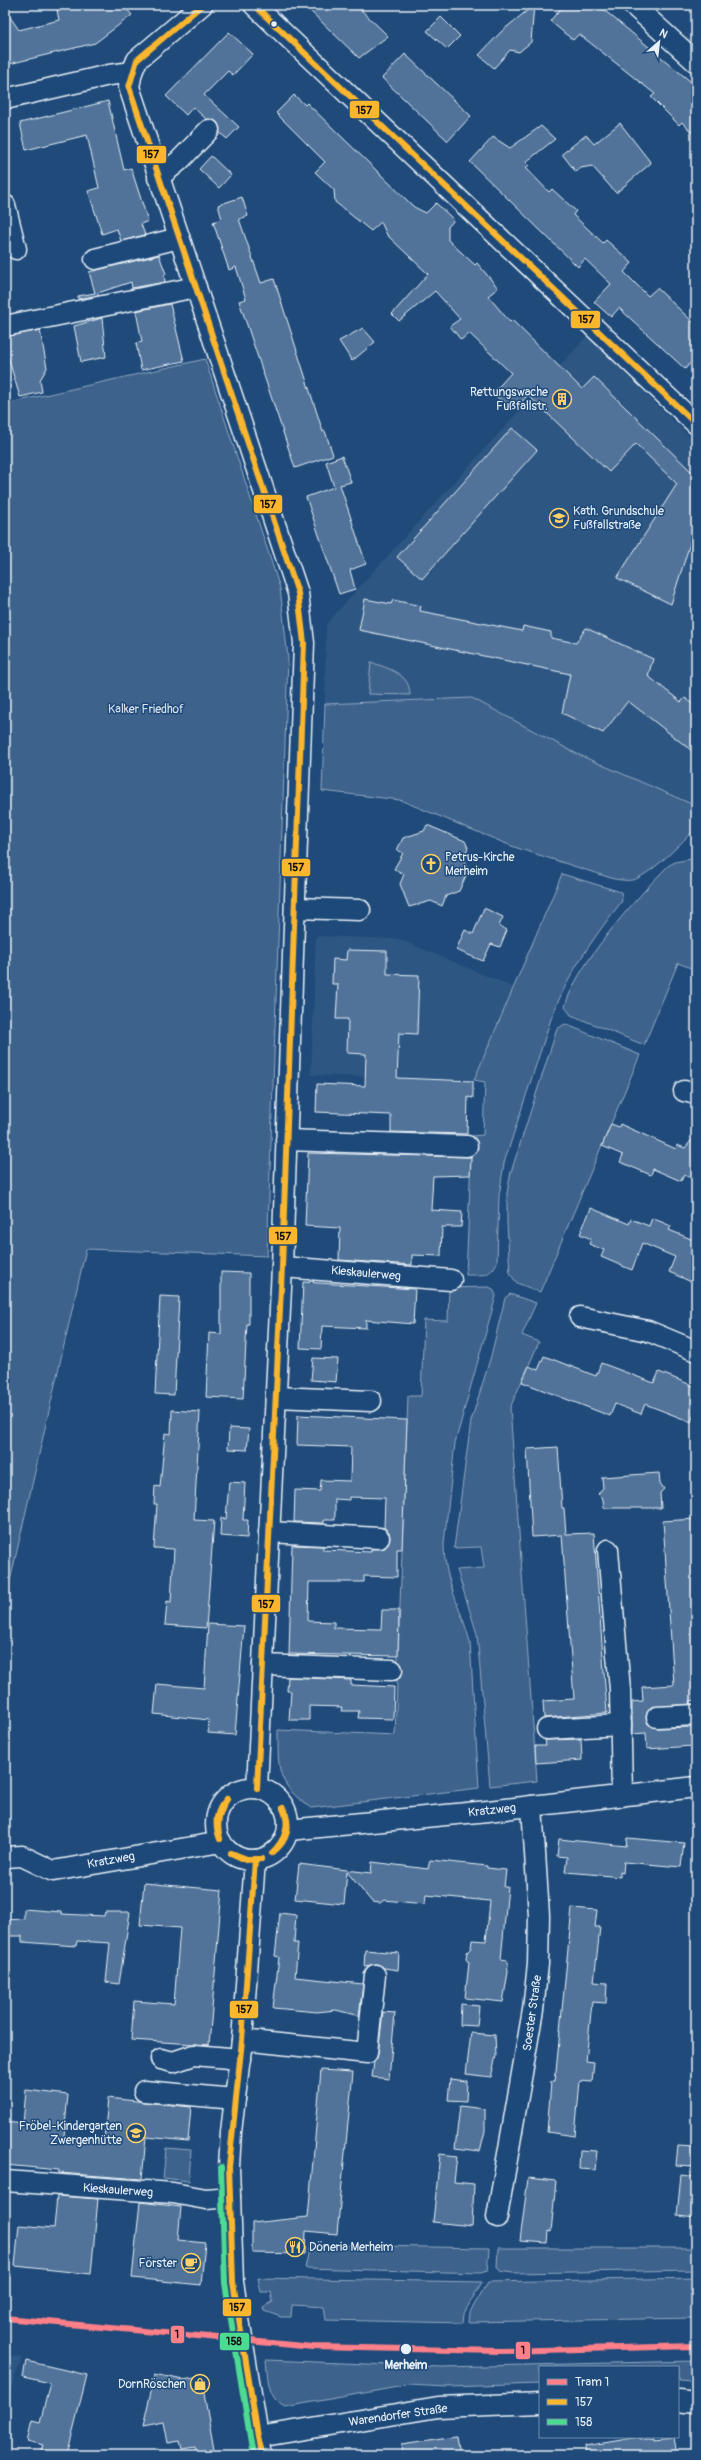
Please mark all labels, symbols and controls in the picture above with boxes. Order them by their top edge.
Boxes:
unlabelled marker [269,19,279,29]
north arrow [639,22,679,62]
text: N [657,26,670,41]
line badge: 157 [349,100,380,119]
text: 157 [356,104,372,117]
line badge: 157 [136,145,167,164]
text: 157 [143,148,159,161]
line badge: 157 [570,310,601,329]
text: 157 [578,313,594,326]
place label: Rettungswache Fußfallstr. [470,385,548,414]
building icon: Rettungswache Fußfallstr. [551,388,573,410]
line badge: 157 [253,494,283,514]
text: 157 [260,498,276,511]
place label: Kath. Grundschule Fußfallstraße [573,504,664,533]
school or university icon: Kath. Grundschule Fußfallstraße [548,507,570,529]
park label: Kalker Friedhof [108,702,184,717]
place label: Petrus-Kirche Merheim [445,850,515,879]
church icon: Petrus-Kirche Merheim [420,853,442,875]
line badge: 157 [281,858,311,877]
text: 157 [288,861,304,874]
line badge: 157 [268,1226,298,1245]
text: 157 [275,1230,291,1243]
street label: Kieskaulerweg [330,1263,402,1284]
line badge: 157 [251,1594,281,1613]
text: 157 [258,1598,274,1611]
street label: Kratzweg [467,1801,517,1820]
street label: Kratzweg [86,1849,136,1872]
street label: Soester Straße [520,1974,545,2052]
line badge: 157 [229,2000,259,2019]
text: 157 [236,2003,252,2016]
place label: Fröbel-Kindergarten Zwergenhütte [19,2119,122,2148]
school or university icon: Fröbel-Kindergarten Zwergenhütte [125,2122,147,2144]
street label: Kieskaulerweg [82,2181,153,2200]
restaurant icon: Döneria Merheim [284,2236,306,2258]
place label: Döneria Merheim [309,2240,394,2255]
cafe icon: Förster [180,2252,202,2274]
place label: Förster [139,2256,178,2271]
line badge: 157 [222,2298,252,2317]
text: 157 [229,2301,245,2314]
line badge: 1 [170,2325,185,2344]
text: 1 [175,2328,179,2341]
line badge: 158 [219,2332,250,2351]
text: 158 [226,2335,242,2348]
line badge: 1 [515,2341,531,2360]
marker: Merheim [399,2342,413,2356]
text: 1 [521,2344,525,2357]
place label: Merheim [385,2358,428,2373]
legend [539,2366,679,2438]
shop icon: DornRöschen [189,2373,211,2395]
text: Tram 1 [575,2375,609,2390]
place label: DornRöschen [118,2377,186,2392]
text: 157 [575,2395,593,2410]
street label: Warendorfer Straße [348,2401,449,2430]
text: 158 [575,2415,592,2430]

